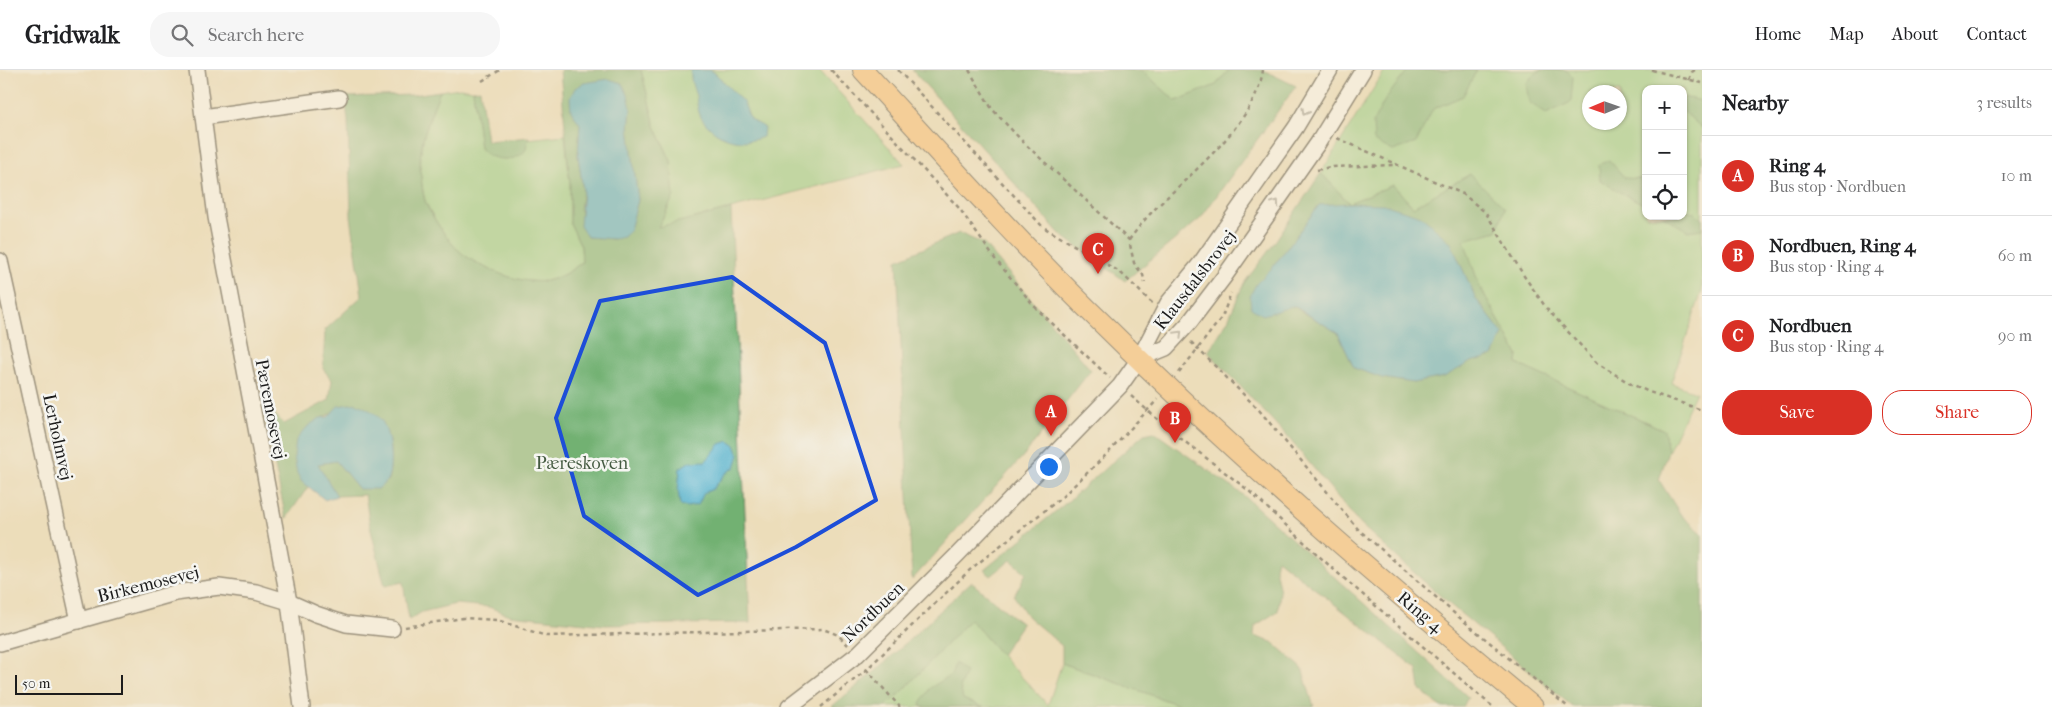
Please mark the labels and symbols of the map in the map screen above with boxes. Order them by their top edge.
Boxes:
north arrow [1582,85,1627,130]
one-way arrow [1302,107,1312,116]
one-way arrow [1270,199,1279,209]
street label: Klausdalsbrovej [1150,226,1241,334]
pin: C [1082,233,1114,274]
one-way arrow [1173,331,1182,340]
street label: Pæremosevej [251,357,291,461]
street label: Lerholmvej [38,392,77,482]
pin: A [1035,395,1067,436]
pin: B [1159,402,1191,443]
park label: Pæreskoven [536,453,629,474]
your location [1036,454,1062,480]
street label: Birkemosevej [95,562,201,607]
street label: Nordbuen [838,577,909,647]
street label: Ring 4 [1393,587,1447,638]
scale bar [15,672,122,695]

